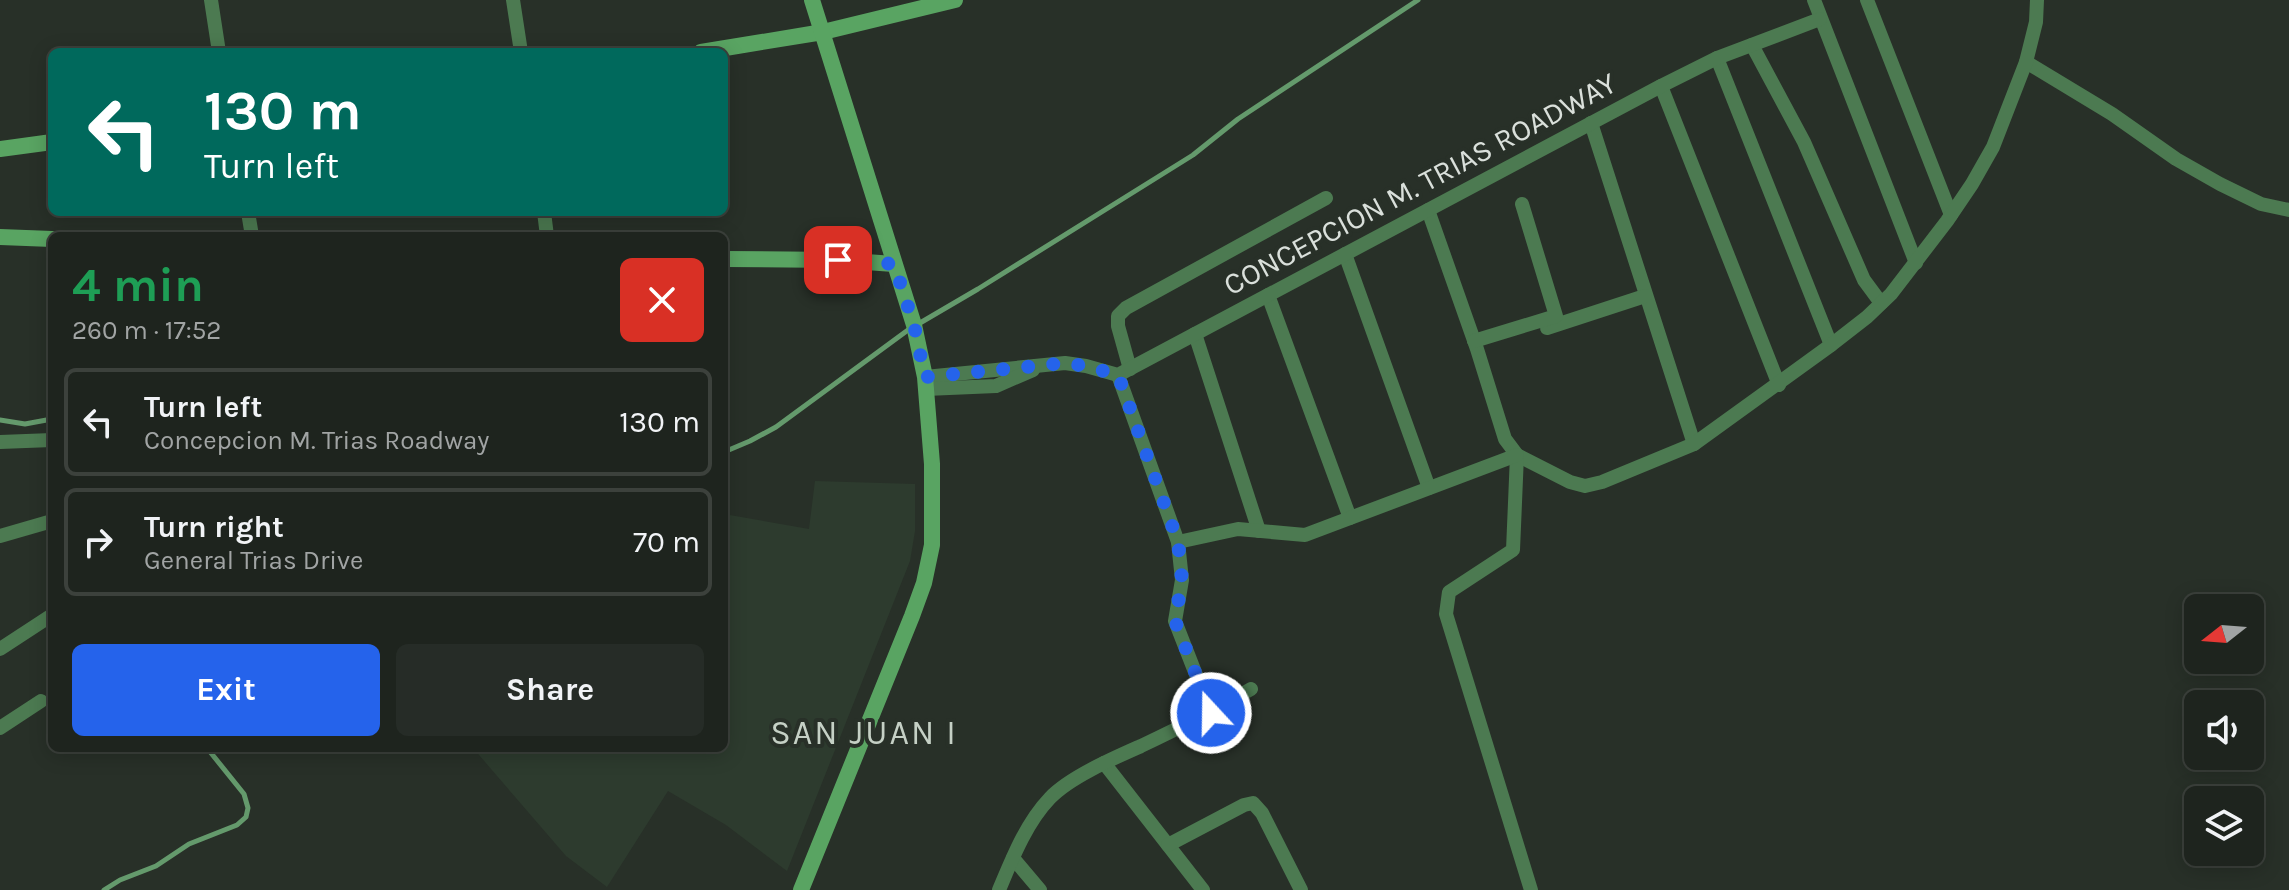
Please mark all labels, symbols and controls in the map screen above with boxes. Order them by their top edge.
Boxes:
street label: CONCEPCION M. TRIAS ROADWAY [1217,65,1623,303]
text: 130 m [204,78,362,143]
icon: left [72,80,176,184]
text: Turn left [204,145,339,187]
pin [804,226,872,294]
icon: arrive [816,238,860,282]
text: 4 min [72,257,204,313]
button: close [620,258,704,342]
text: 260 m · 17:52 [72,315,221,346]
text: Turn left [144,389,262,425]
icon: left [76,400,120,444]
text: 130 m [619,404,700,440]
text: Concepcion M. Trias Roadway [144,425,489,456]
text: Turn right [144,509,284,545]
icon: right [76,520,120,564]
text: 70 m [633,524,700,560]
text: General Trias Drive [144,545,363,576]
north arrow [2184,594,2264,674]
map controls [2184,594,2264,866]
button: Exit [72,644,380,736]
button: Share [396,644,704,736]
position arrow [1169,671,1253,755]
button: sound [2184,690,2264,770]
district label: SAN JUAN I [770,713,958,753]
button: layers [2184,786,2264,866]

